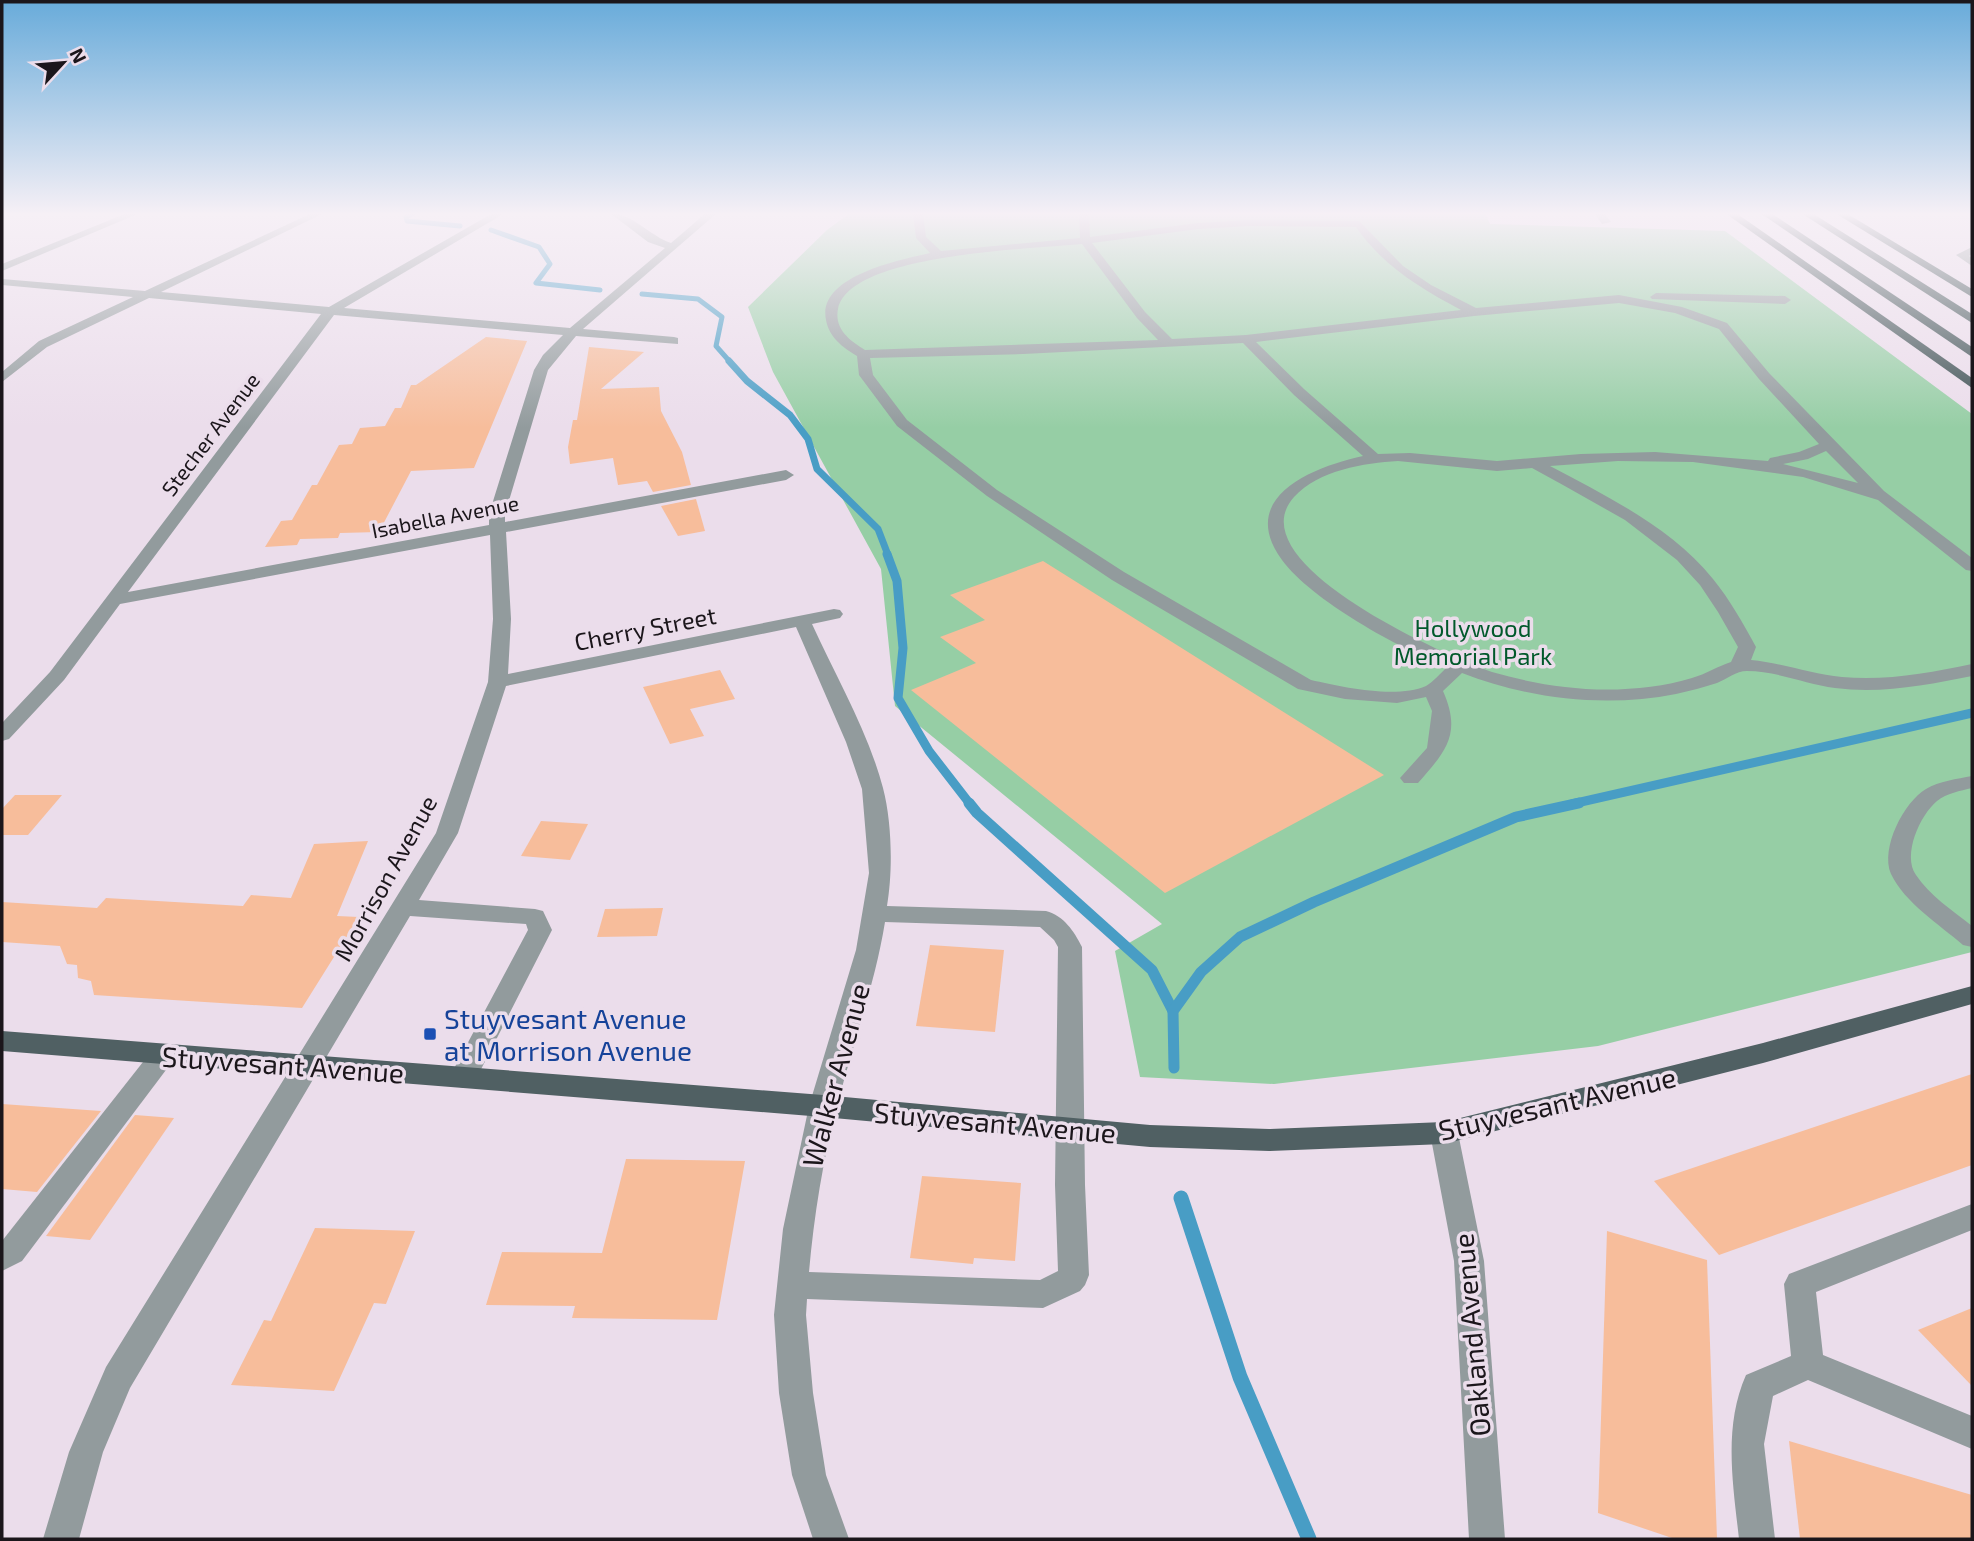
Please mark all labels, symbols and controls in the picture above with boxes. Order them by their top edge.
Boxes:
north arrow [28,28,98,98]
text: N [65,44,92,67]
street label: Stecher Avenue [156,368,264,500]
street label: Isabella Avenue [369,489,521,543]
street label: Cherry Street [572,600,718,656]
park label: Hollywood Memorial Park [1394,613,1552,670]
street label: Morrison Avenue [328,790,442,966]
street label: Walker Avenue [794,979,876,1171]
place label: Stuyvesant Avenue at Morrison Avenue [444,1001,692,1067]
marker: Stuyvesant Avenue at Morrison Avenue [422,1026,438,1042]
street label: Stuyvesant Avenue [161,1039,405,1089]
street label: Stuyvesant Avenue [1435,1059,1679,1147]
street label: Stuyvesant Avenue [873,1094,1117,1150]
street label: Oakland Avenue [1445,1232,1497,1438]

